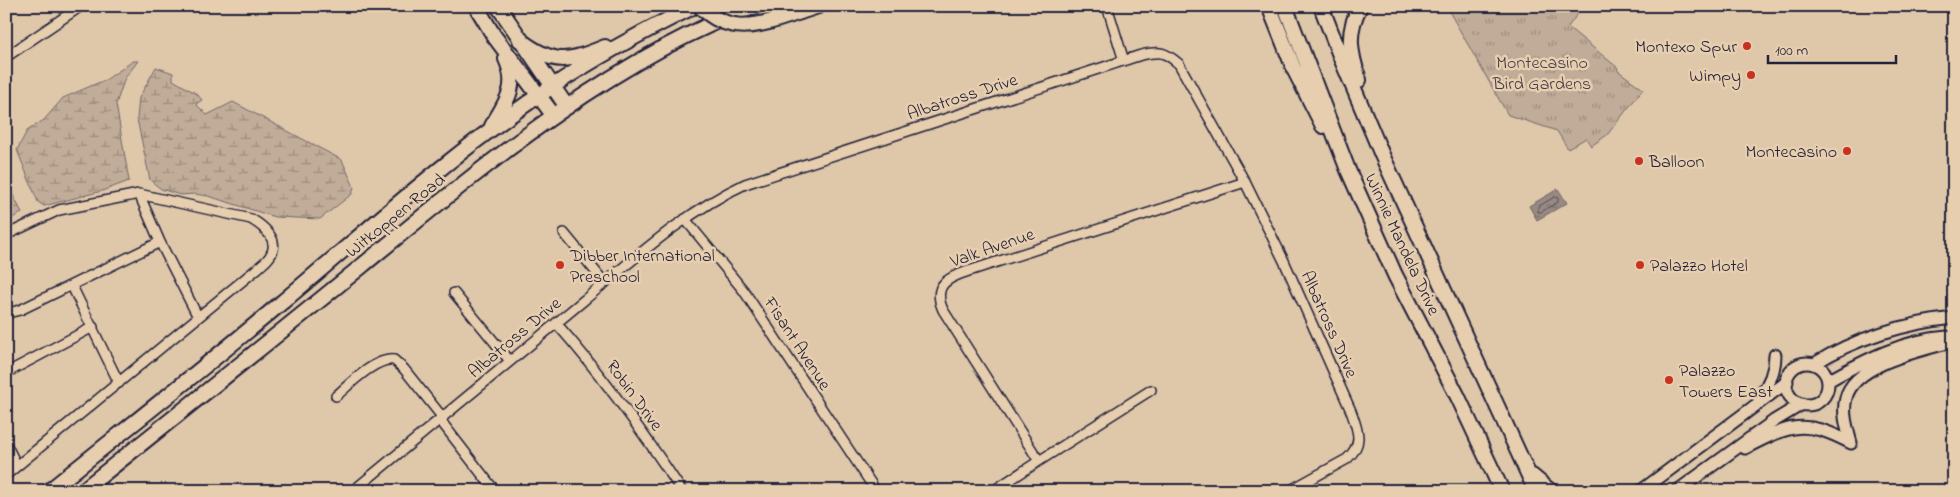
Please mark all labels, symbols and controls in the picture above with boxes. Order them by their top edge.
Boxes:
scale bar [1768,32,1895,64]
place label: Montexo Spur [1635,35,1737,61]
marker: Montexo Spur [1741,40,1753,52]
text: 100 m [1775,40,1808,62]
park label: Montecasino Bird Gardens [1492,51,1591,98]
place label: Wimpy [1689,64,1741,90]
street label: Albatross Drive [904,68,1022,128]
marker: Wimpy [1745,69,1757,81]
place label: Montecasino [1745,140,1837,166]
marker: Montecasino [1841,145,1853,157]
place label: Balloon [1648,150,1705,176]
marker: Balloon [1633,155,1645,167]
street label: Witkoppen Road [341,168,452,265]
street label: Winnie Mandela Drive [1357,169,1446,321]
street label: Valk Avenue [946,222,1039,276]
place label: Dibber International Preschool [569,244,715,291]
place label: Palazzo Hotel [1650,254,1748,280]
marker: Dibber International Preschool [554,259,566,271]
marker: Palazzo Hotel [1634,259,1646,271]
street label: Albatross Drive [1293,267,1364,383]
street label: Albatross Drive [463,291,568,385]
street label: Fisant Avenue [756,291,837,397]
street label: Robin Drive [599,355,669,438]
place label: Palazzo Towers East [1679,359,1773,406]
marker: Palazzo Towers East [1663,374,1675,386]

